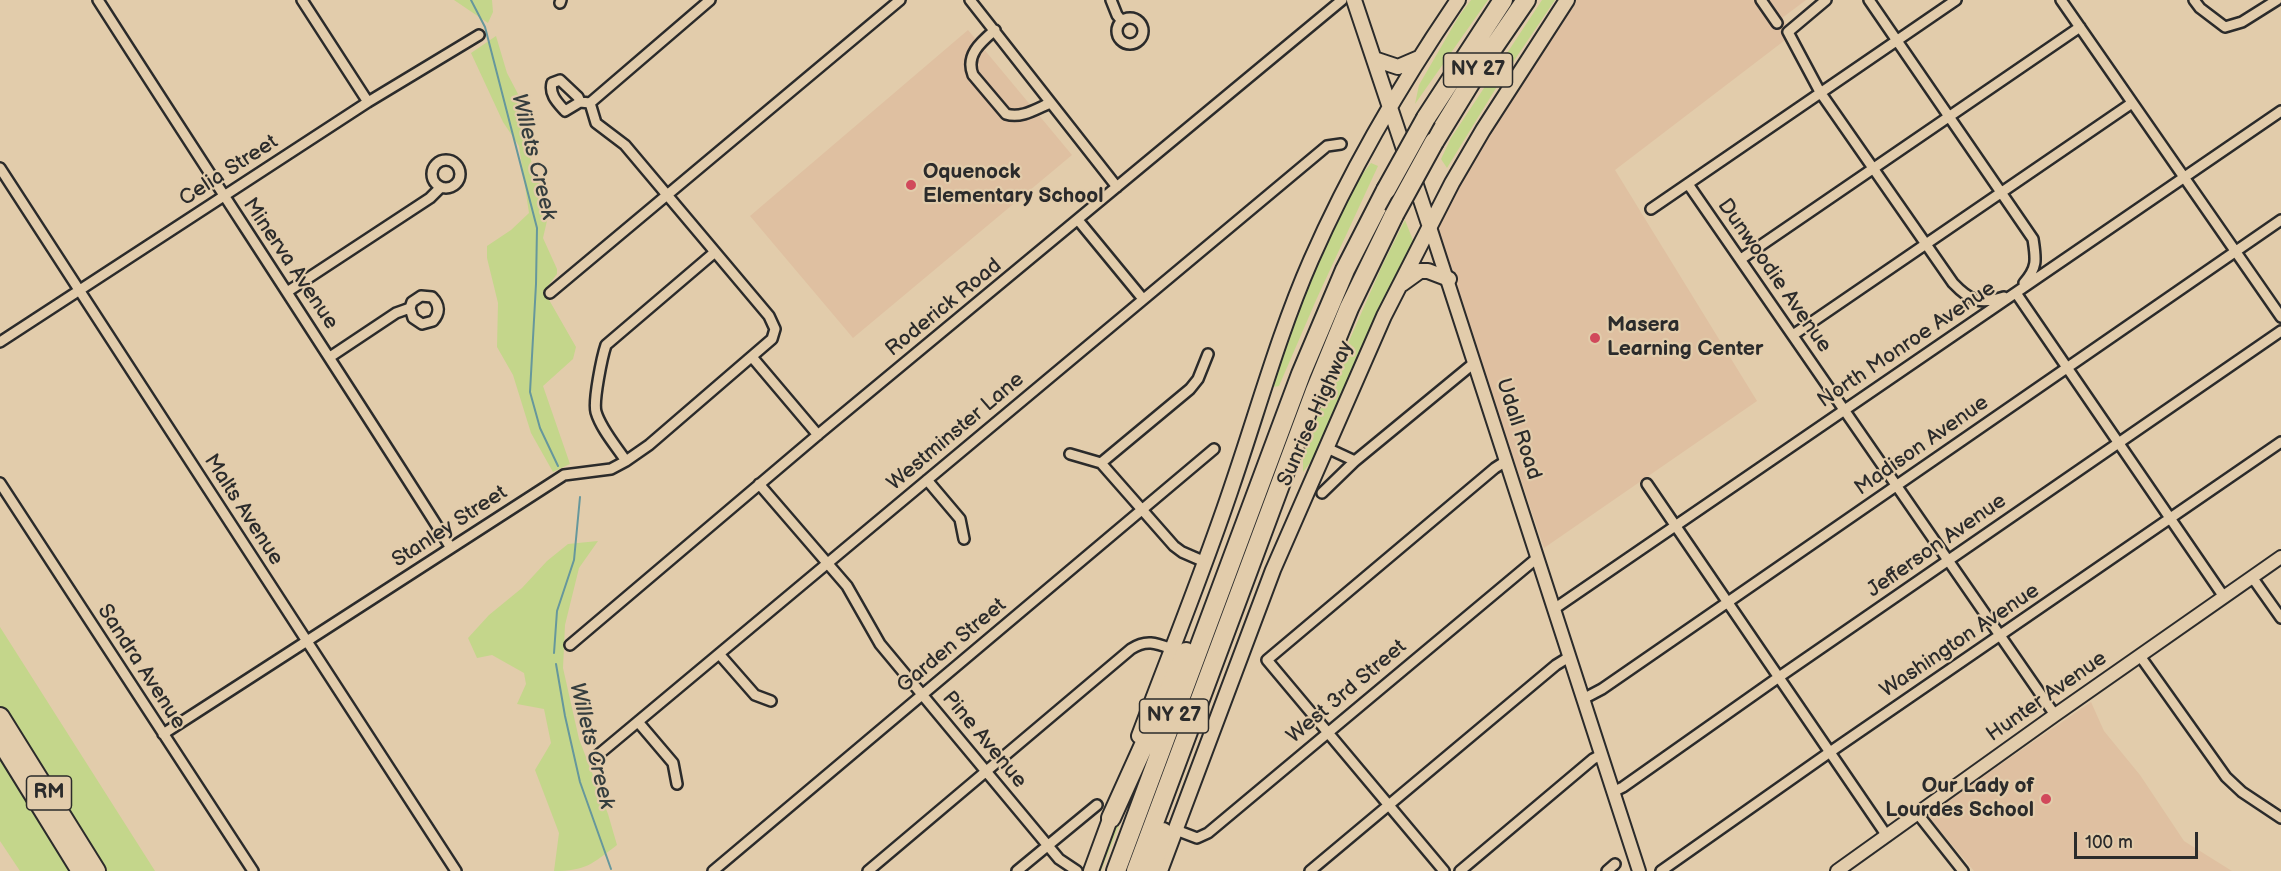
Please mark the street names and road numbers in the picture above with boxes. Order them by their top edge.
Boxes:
road number: NY 27 [1444,53,1512,87]
street label: Celia Street [175,130,283,212]
street label: Minerva Avenue [237,194,343,334]
street label: Dunwoodie Avenue [1711,194,1837,358]
street label: Roderick Road [881,254,1007,362]
street label: North Monroe Avenue [1813,276,2001,414]
street label: Sunrise Highway [1273,337,1359,491]
street label: Westminster Lane [882,367,1030,497]
street label: Udall Road [1490,375,1546,483]
street label: Madison Avenue [1850,391,1994,501]
street label: Malts Avenue [198,450,288,570]
street label: Stanley Street [388,481,512,573]
street label: Jefferson Avenue [1863,489,2011,603]
street label: Washington Avenue [1876,578,2044,704]
street label: Garden Street [892,593,1012,699]
street label: Sandra Avenue [91,600,191,734]
street label: West 3rd Street [1282,635,1412,749]
street label: Hunter Avenue [1982,646,2112,748]
street label: Pine Avenue [936,686,1032,794]
road number: NY 27 [1140,699,1208,733]
road number: RM [26,776,72,810]

